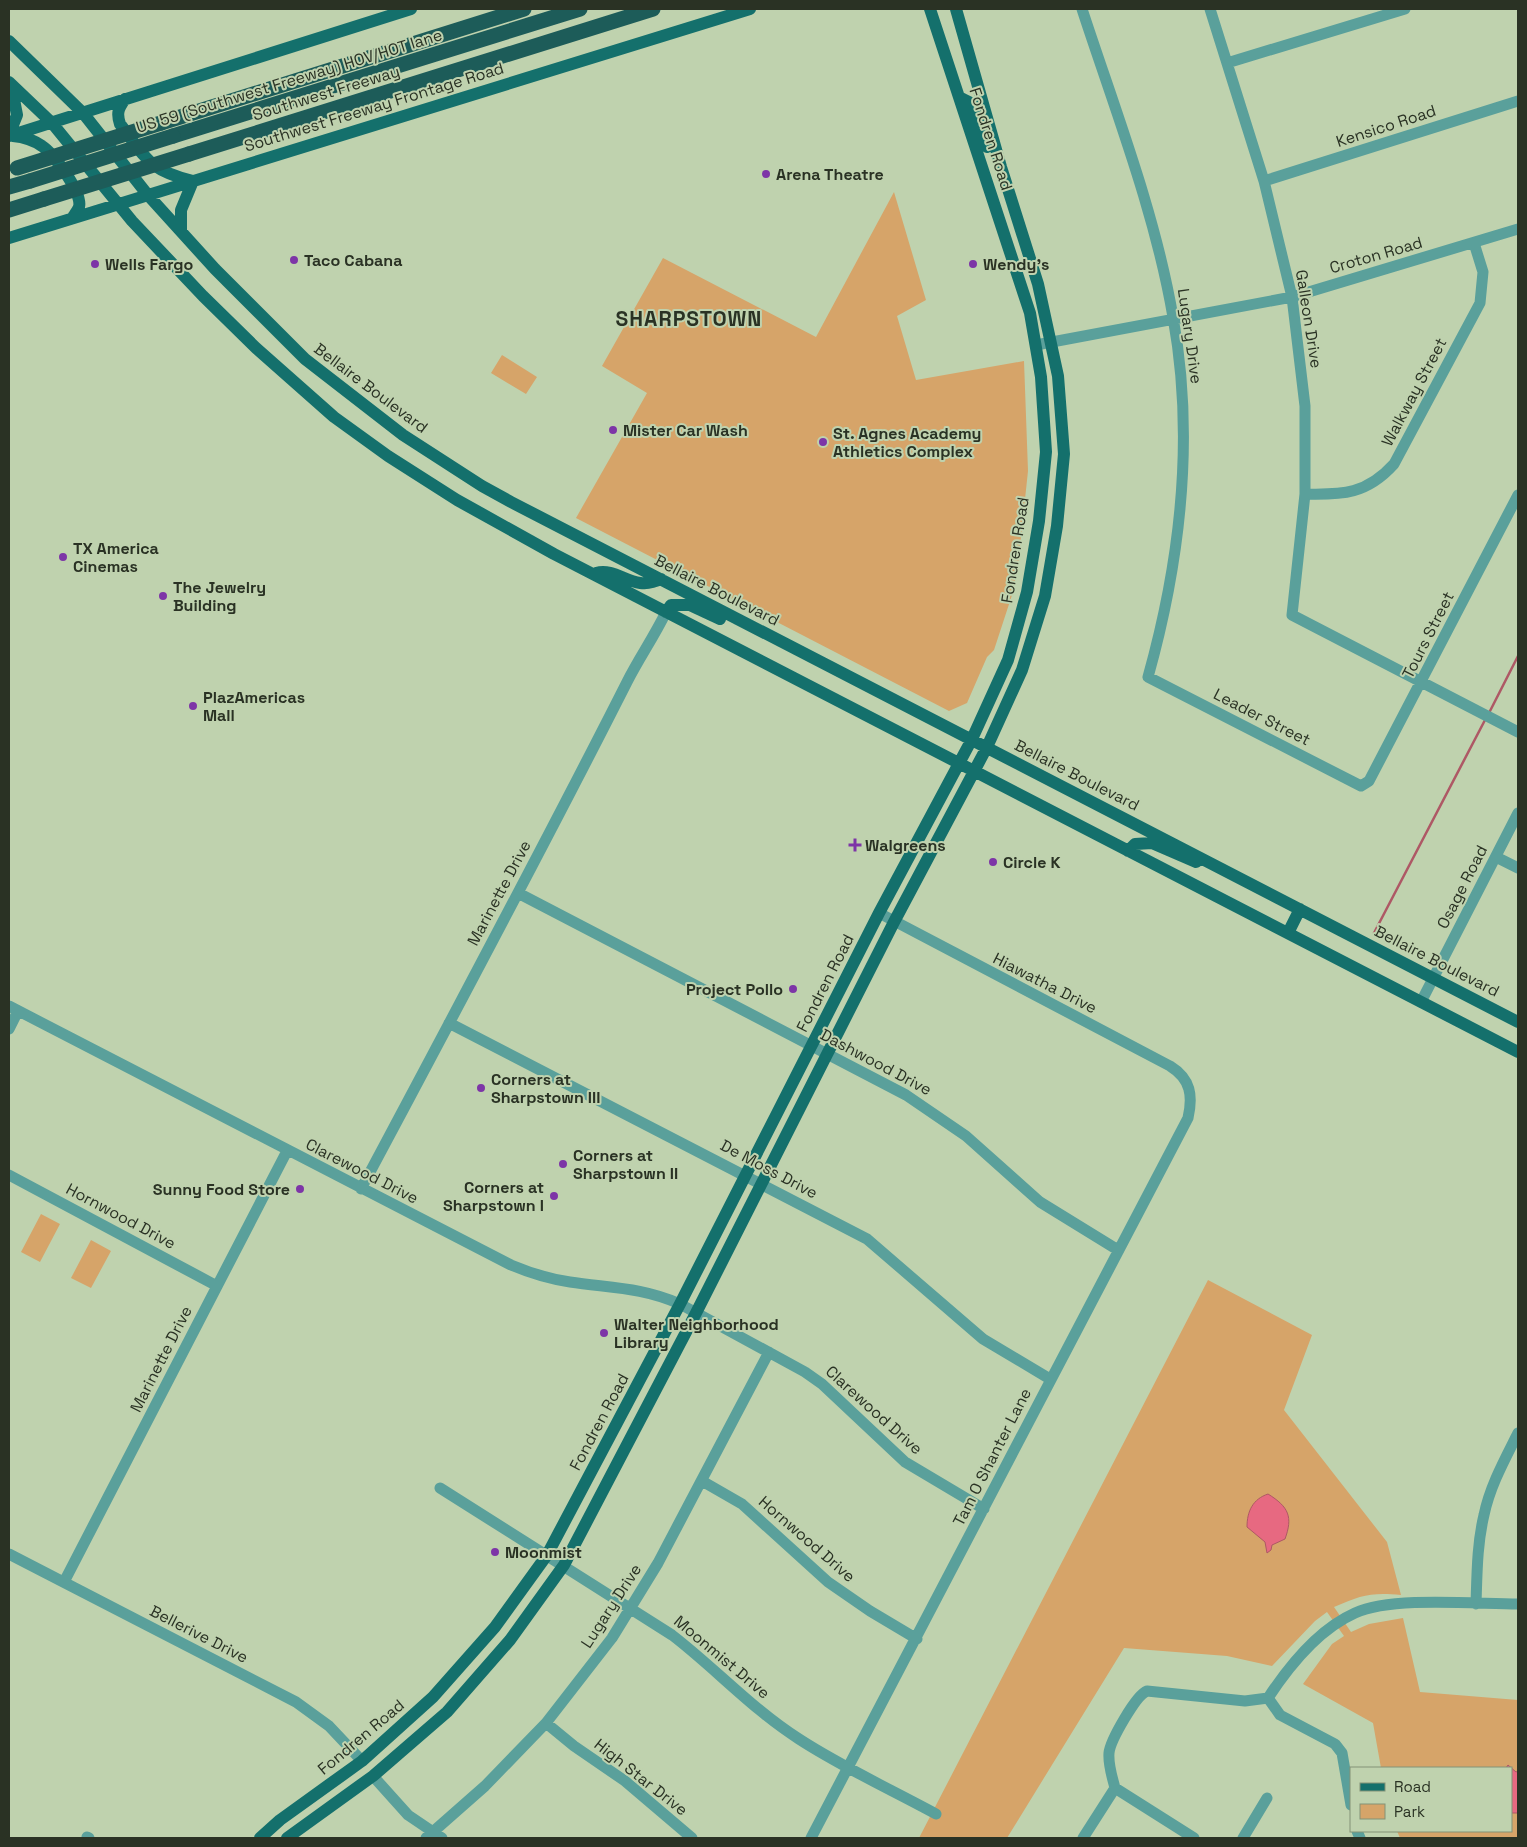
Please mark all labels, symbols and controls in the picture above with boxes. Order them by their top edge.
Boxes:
street label: US 59 (Southwest Freeway) HOV/HOT lane [133,25,445,137]
street label: Southwest Freeway Frontage Road [242,57,506,157]
street label: Southwest Freeway [250,61,402,125]
street label: Fondren Road [964,85,1018,193]
street label: Kensico Road [1333,100,1439,152]
place label: Arena Theatre [776,164,884,185]
marker: Arena Theatre [760,168,772,180]
street label: Croton Road [1327,232,1425,278]
place label: Taco Cabana [304,250,402,271]
place label: Wells Fargo [105,254,193,275]
marker: Taco Cabana [288,254,300,266]
place label: Wendy's [983,254,1049,275]
marker: Wells Fargo [89,258,101,270]
marker: Wendy's [967,258,979,270]
street label: Galleon Drive [1291,268,1327,370]
street label: Lugary Drive [1173,287,1207,385]
district label: SHARPSTOWN [616,305,762,332]
street label: Walkway Street [1377,334,1451,450]
street label: Bellaire Boulevard [310,338,432,438]
place label: Mister Car Wash [623,420,748,441]
place label: St. Agnes Academy Athletics Complex [833,423,981,462]
marker: Mister Car Wash [607,424,619,436]
marker: St. Agnes Academy Athletics Complex [817,436,829,448]
street label: Fondren Road [996,496,1034,604]
place label: TX America Cinemas [73,538,159,577]
street label: Bellaire Boulevard [651,549,783,631]
marker: TX America Cinemas [57,551,69,563]
place label: The Jewelry Building [173,577,266,616]
street label: Tours Street [1397,588,1459,682]
marker: The Jewelry Building [157,590,169,602]
street label: Leader Street [1210,684,1314,750]
place label: PlazAmericas Mall [203,687,305,726]
marker: PlazAmericas Mall [187,700,199,712]
street label: Bellaire Boulevard [1011,734,1143,816]
place label: Walgreens [865,835,946,856]
street label: Marinette Drive [462,837,536,949]
marker: Walgreens [849,839,861,851]
street label: Osage Road [1432,842,1492,932]
place label: Circle K [1003,852,1061,873]
marker: Circle K [987,856,999,868]
street label: Bellaire Boulevard [1371,920,1503,1002]
street label: Fondren Road [791,931,859,1035]
street label: Hiawatha Drive [990,948,1100,1018]
place label: Project Pollo [686,979,783,1000]
marker: Project Pollo [787,983,799,995]
street label: Dashwood Drive [817,1024,935,1100]
place label: Corners at Sharpstown III [491,1069,600,1108]
marker: Corners at Sharpstown III [475,1082,487,1094]
street label: Clarewood Drive [302,1134,422,1208]
street label: De Moss Drive [717,1135,821,1203]
place label: Corners at Sharpstown II [573,1145,678,1184]
marker: Corners at Sharpstown II [557,1158,569,1170]
place label: Corners at Sharpstown I [443,1177,544,1216]
street label: Hornwood Drive [63,1178,179,1254]
place label: Sunny Food Store [153,1179,290,1200]
marker: Sunny Food Store [294,1183,306,1195]
marker: Corners at Sharpstown I [548,1190,560,1202]
street label: Marinette Drive [125,1302,197,1416]
place label: Walter Neighborhood Library [614,1314,779,1353]
marker: Walter Neighborhood Library [598,1327,610,1339]
street label: Clarewood Drive [821,1361,927,1459]
street label: Fondren Road [565,1370,633,1474]
street label: Tam O Shanter Lane [948,1384,1036,1530]
street label: Hornwood Drive [754,1491,860,1587]
place label: Moonmist [505,1542,582,1563]
marker: Moonmist [489,1546,501,1558]
street label: Lugary Drive [576,1560,646,1652]
street label: Bellerive Drive [146,1600,252,1668]
street label: Moonmist Drive [670,1611,774,1703]
street label: Fondren Road [313,1695,409,1779]
street label: High Star Drive [590,1734,692,1820]
legend [1350,1767,1512,1832]
text: Road [1394,1777,1431,1796]
text: Park [1394,1802,1425,1821]

